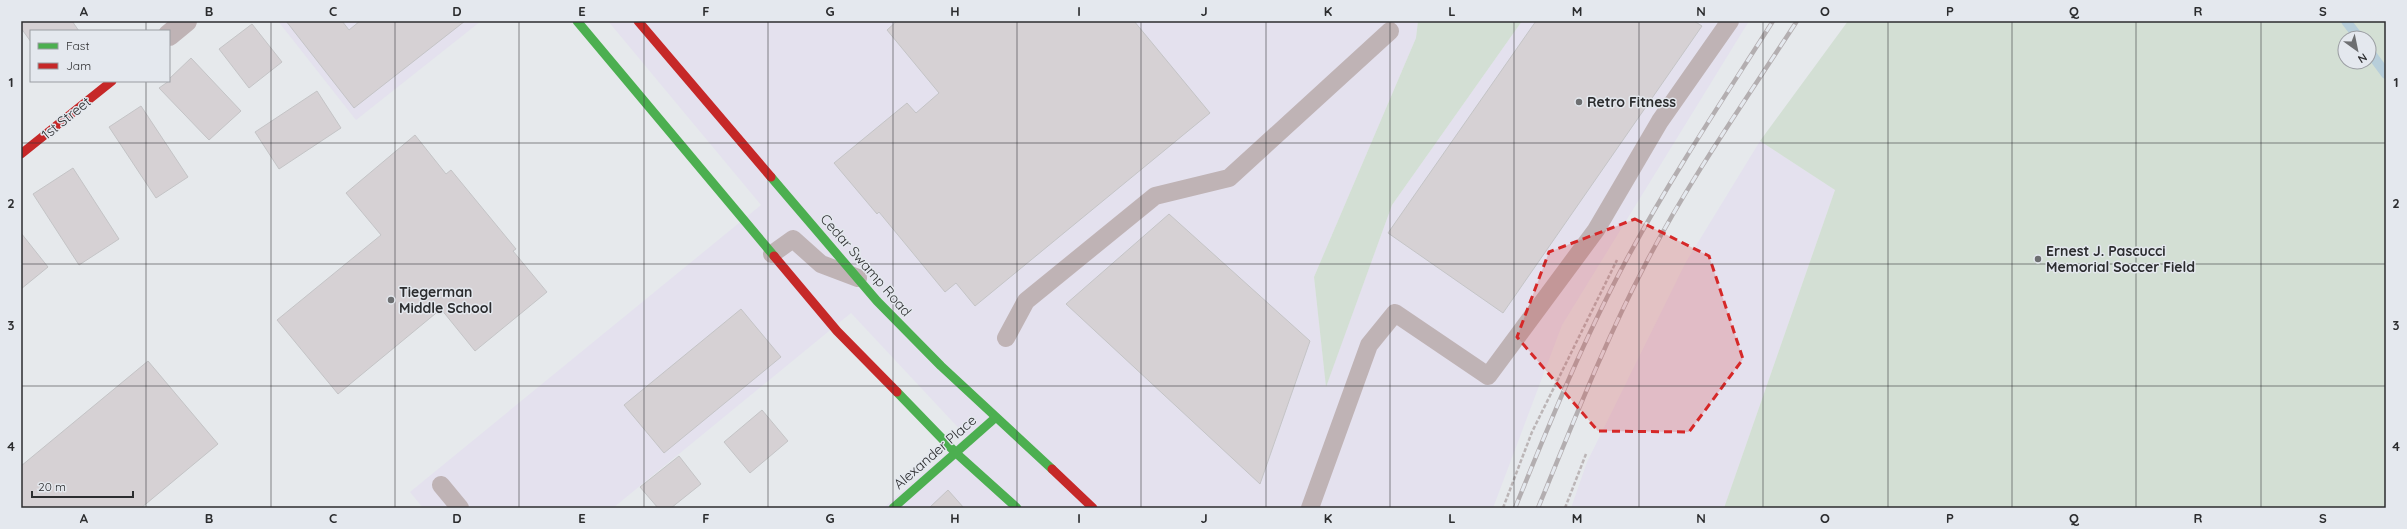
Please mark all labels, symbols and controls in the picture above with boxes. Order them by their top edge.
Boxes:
text: A [80,3,89,19]
text: B [205,3,213,19]
text: C [329,3,337,19]
text: D [452,3,462,19]
text: E [578,3,586,19]
text: F [702,3,710,19]
text: G [825,3,835,19]
text: H [950,3,960,19]
text: I [1077,3,1081,19]
text: J [1200,3,1208,19]
text: K [1324,3,1333,19]
text: L [1448,3,1456,19]
text: M [1572,3,1582,19]
text: N [1696,3,1706,19]
text: O [1820,3,1830,19]
text: P [1946,3,1954,19]
text: Q [2069,3,2080,19]
text: R [2194,3,2203,19]
text: S [2319,3,2327,19]
legend [30,30,170,82]
north arrow [2337,30,2377,70]
text: Fast [66,38,90,53]
text: N [2355,50,2370,66]
text: Jam [66,58,91,73]
text: 1 [8,74,14,90]
text: 1 [2393,74,2399,90]
street label: 1st Street [38,92,95,143]
place label: Retro Fitness [1587,93,1676,111]
marker: Retro Fitness [1574,97,1584,107]
text: 2 [7,195,15,211]
text: 2 [2392,195,2400,211]
street label: Cedar Swamp Road [817,210,915,320]
place label: Ernest J. Pascucci Memorial Soccer Field [2046,242,2195,276]
marker: Ernest J. Pascucci Memorial Soccer Field [2033,254,2043,264]
place label: Tiegerman Middle School [399,283,492,317]
marker: Tiegerman Middle School [386,295,396,305]
text: 3 [8,317,15,333]
text: 3 [2393,317,2400,333]
street label: Alexander Place [890,411,980,493]
text: 4 [7,438,15,454]
text: 4 [2392,438,2400,454]
scale bar [32,473,133,499]
text: 20 m [38,479,66,494]
text: A [80,510,89,526]
text: B [205,510,213,526]
text: C [329,510,337,526]
text: D [452,510,462,526]
text: E [578,510,586,526]
text: F [702,510,710,526]
text: G [825,510,835,526]
text: H [950,510,960,526]
text: I [1077,510,1081,526]
text: J [1200,510,1208,526]
text: K [1324,510,1333,526]
text: L [1448,510,1456,526]
text: M [1572,510,1582,526]
text: N [1696,510,1706,526]
text: O [1820,510,1830,526]
text: P [1946,510,1954,526]
text: Q [2069,510,2080,526]
text: R [2194,510,2203,526]
text: S [2319,510,2327,526]

